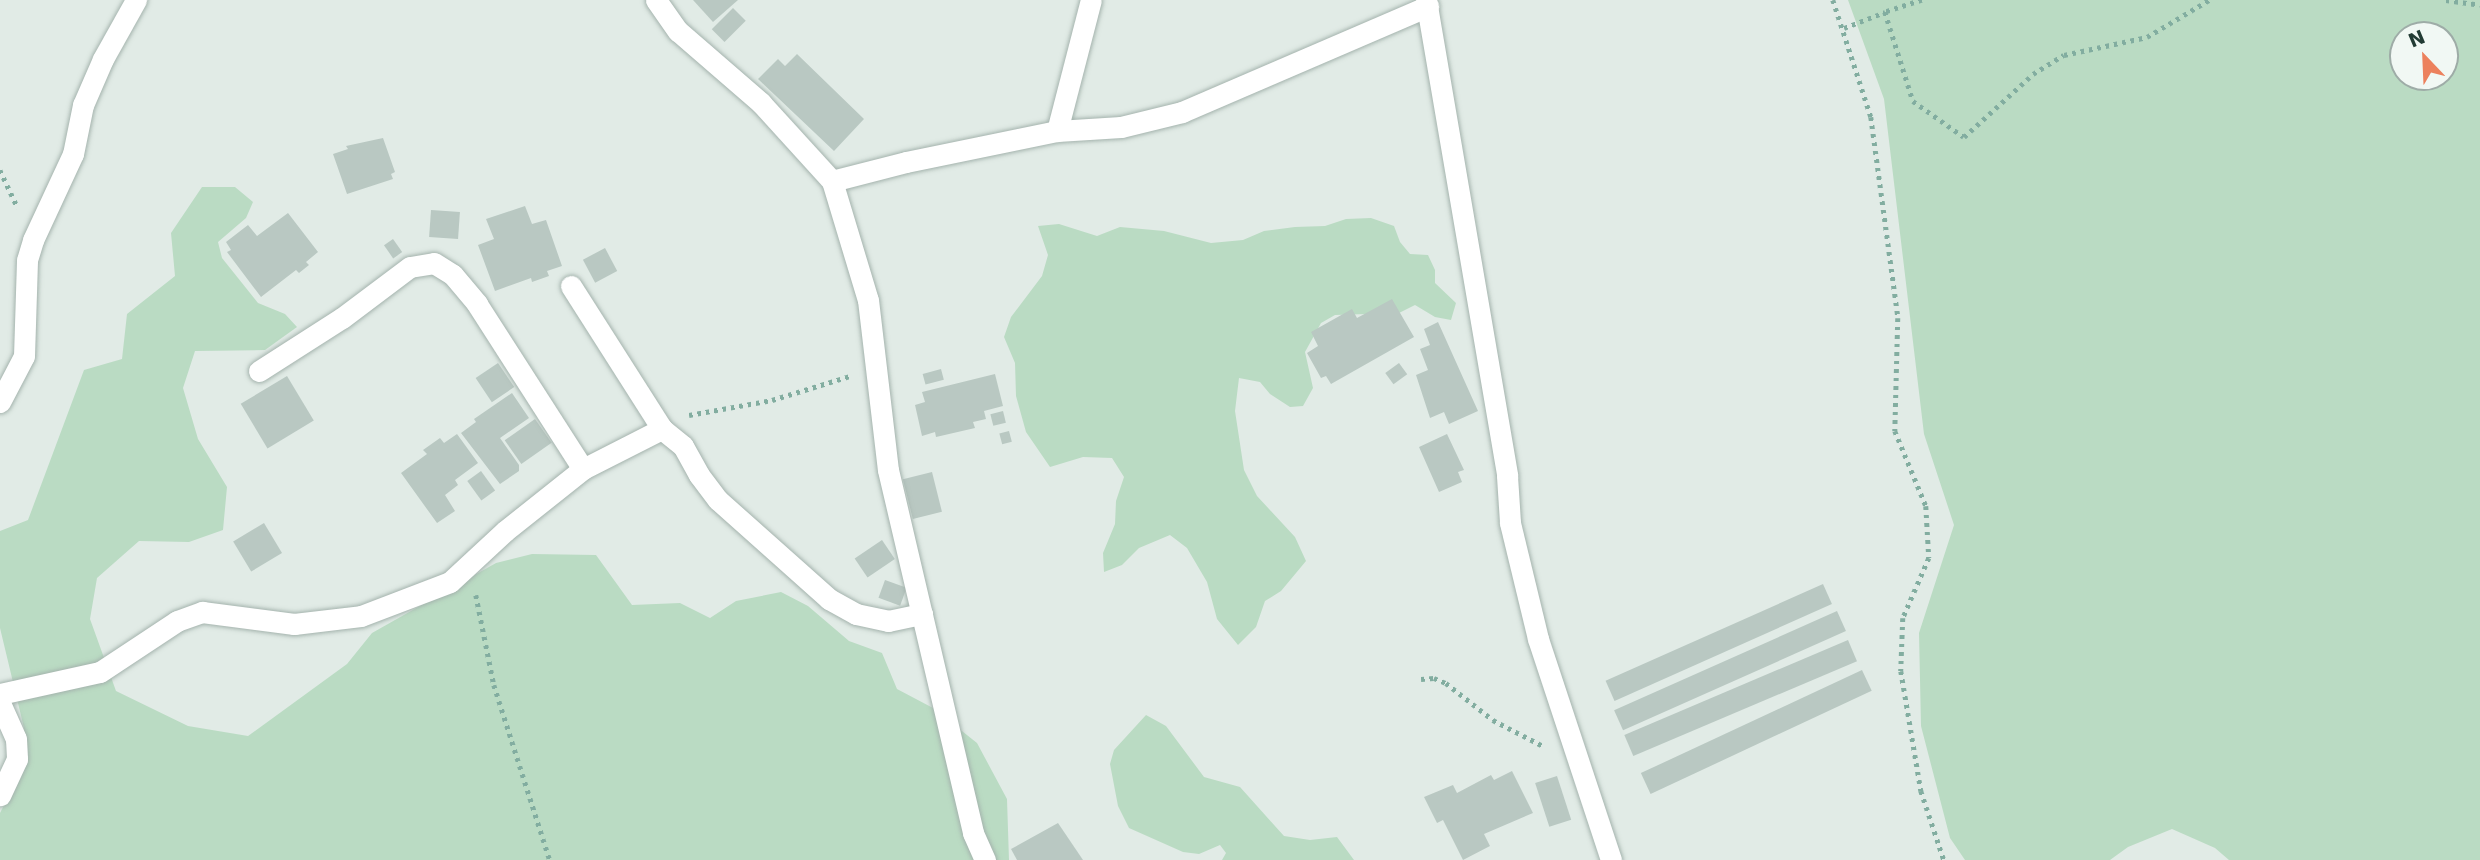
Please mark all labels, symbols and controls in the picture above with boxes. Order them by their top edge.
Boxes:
north arrow [2389,21,2459,91]
text: N [2405,25,2428,52]

